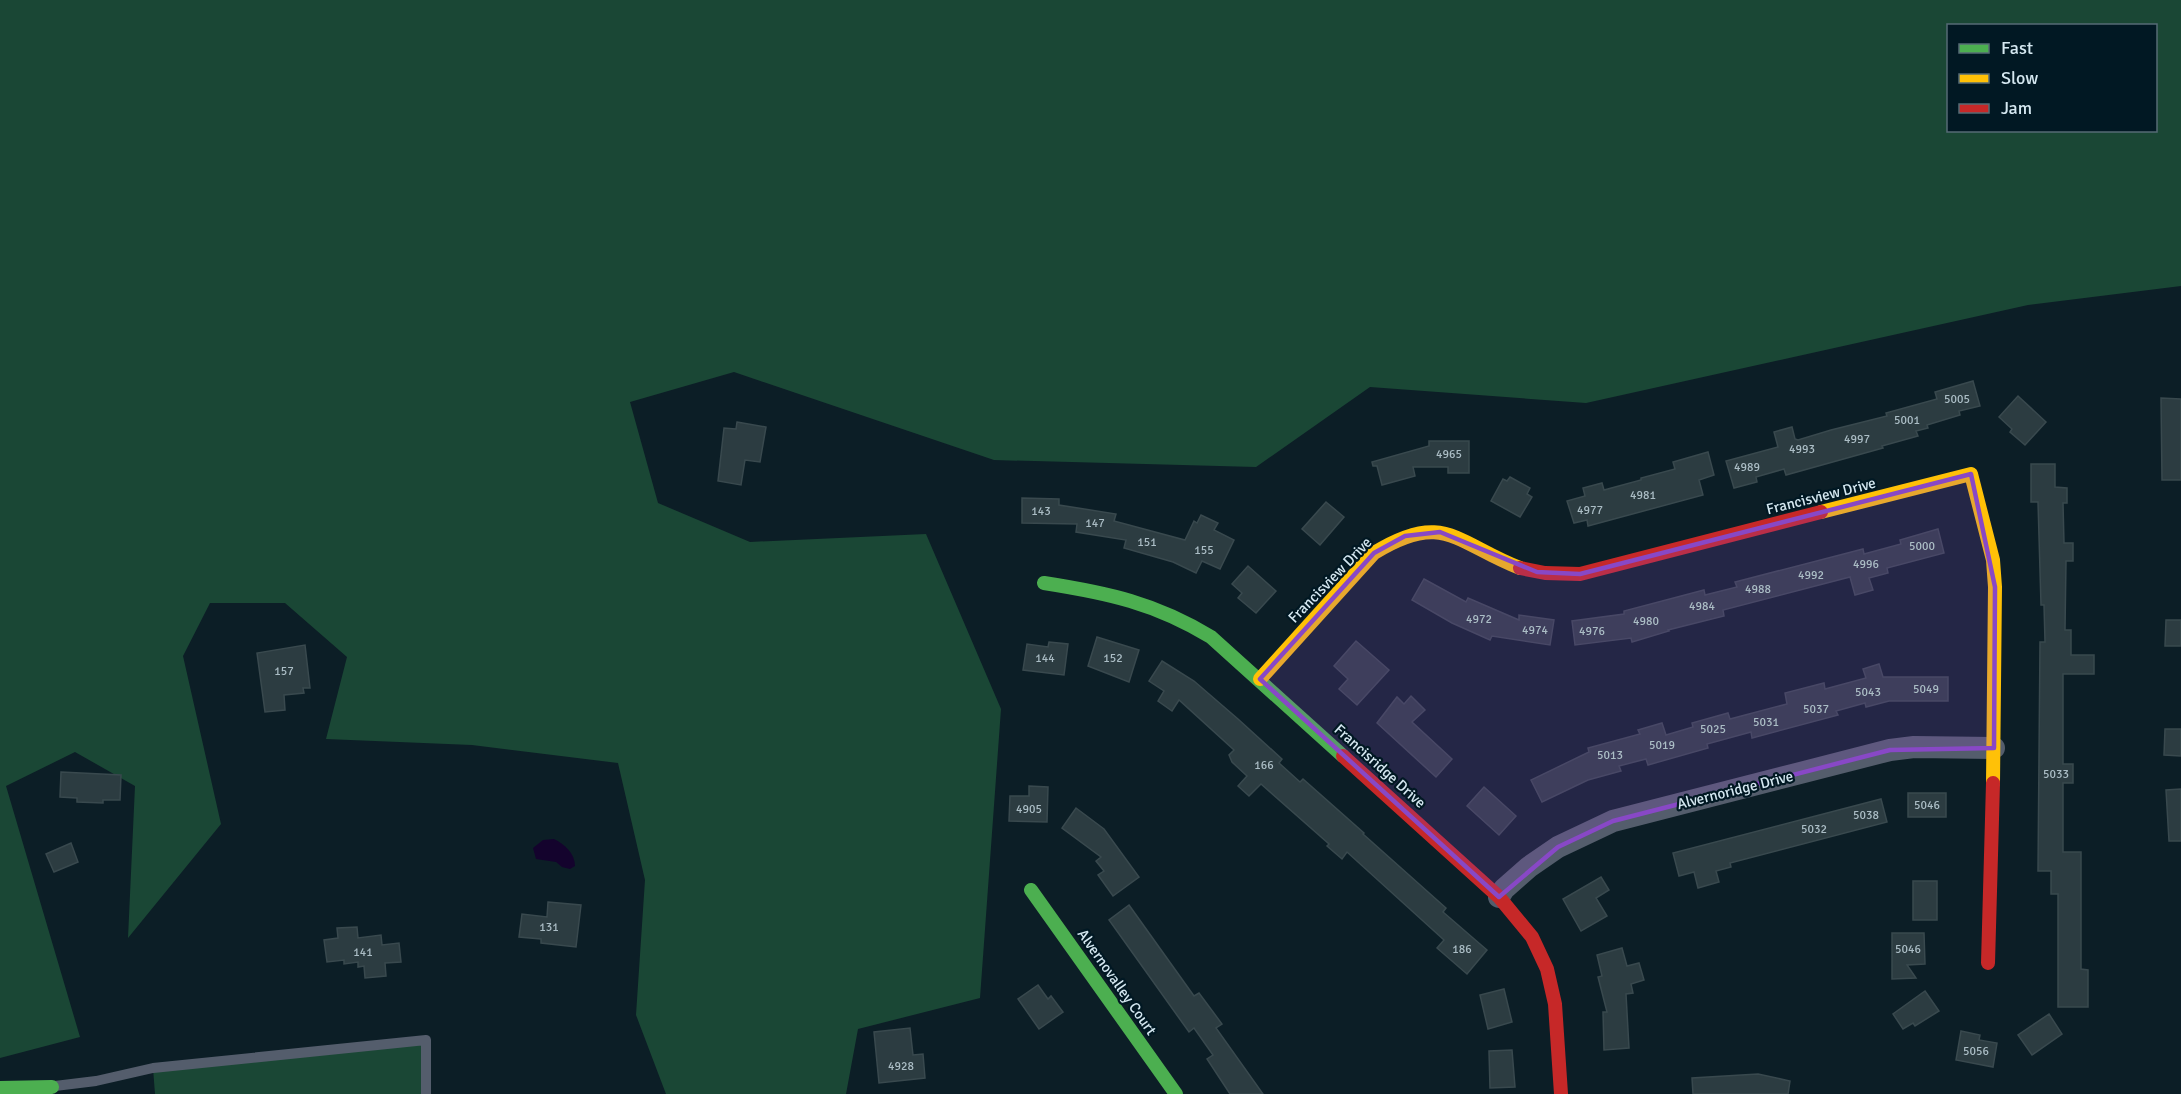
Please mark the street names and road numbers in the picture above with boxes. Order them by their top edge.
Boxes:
street label: Francisview Drive [1764,474,1878,518]
street label: Francisview Drive [1285,533,1375,627]
street label: Francisridge Drive [1331,720,1429,812]
street label: Alvernoridge Drive [1675,767,1795,813]
street label: Alvernovalley Court [1074,926,1160,1038]

